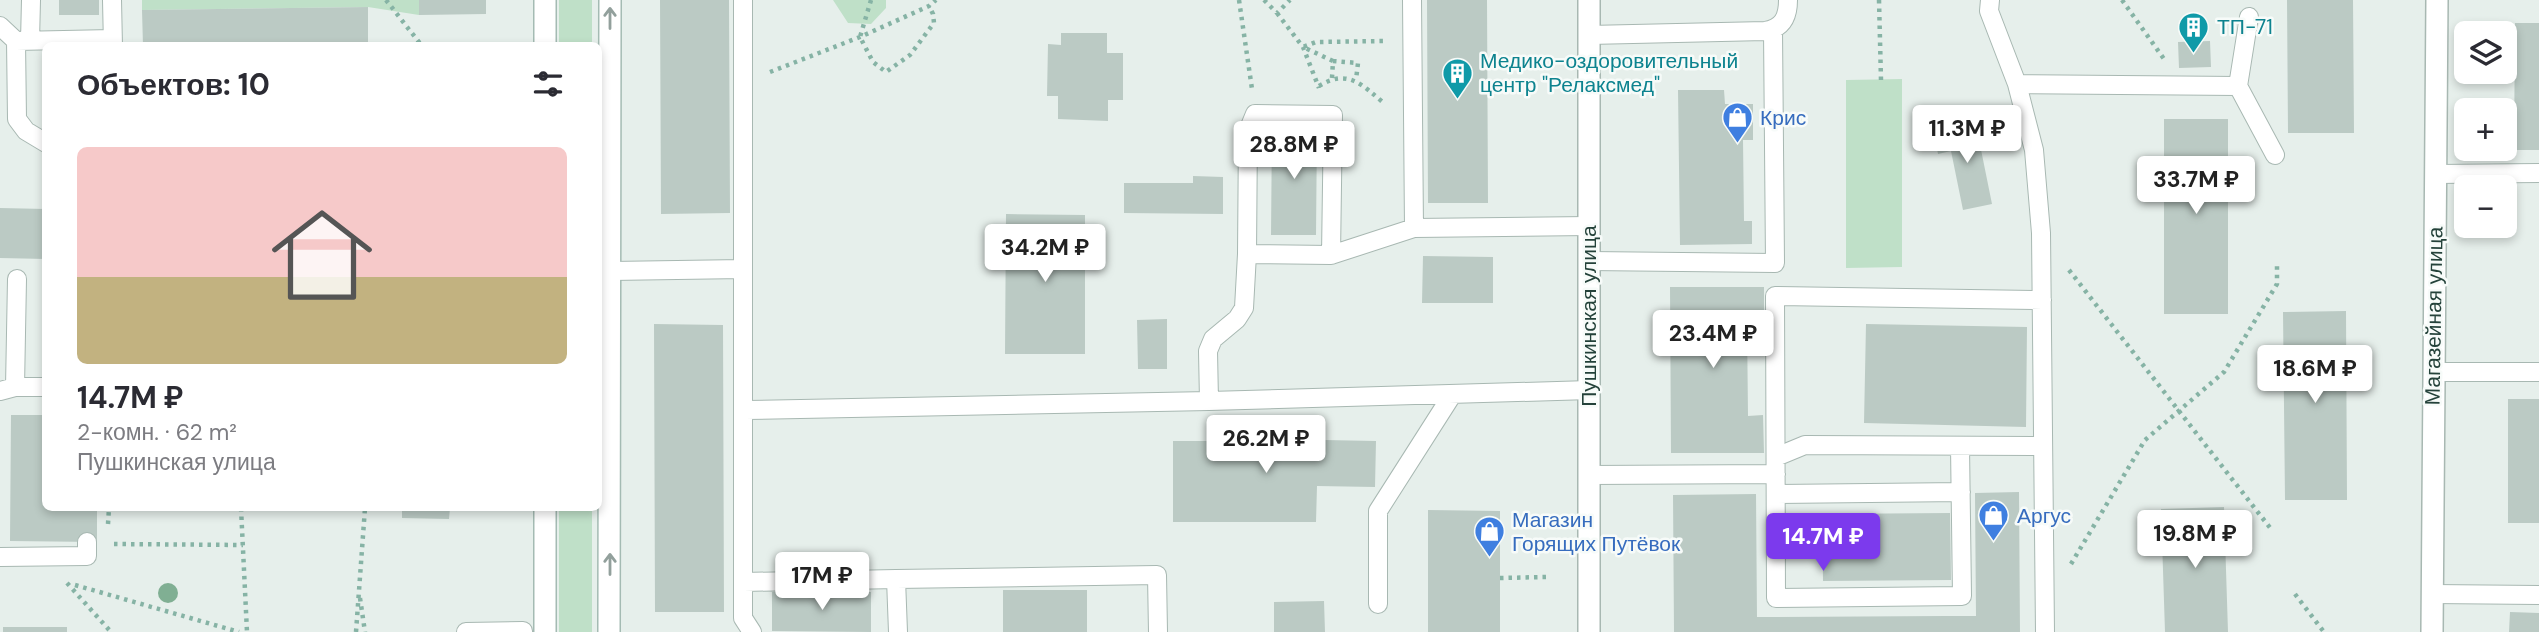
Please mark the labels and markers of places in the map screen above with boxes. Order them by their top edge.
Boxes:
building icon: ТП-71 [2177,10,2211,54]
place label: ТП-71 [2217,13,2273,41]
place label: Медико-оздоровительный центр "Релаксмед" [1480,47,1738,99]
building icon: Медико-оздоровительный центр "Релаксмед" [1440,56,1474,100]
shop icon: Крис [1720,101,1754,145]
place label: Крис [1760,104,1806,132]
pin: 11.3M ₽ [1902,106,2032,165]
pin: 28.8M ₽ [1229,122,1359,181]
pin: 33.7M ₽ [2131,156,2261,216]
pin: 34.2M ₽ [980,224,1110,284]
pin: 23.4M ₽ [1648,310,1778,370]
pin: 18.6M ₽ [2250,346,2380,405]
pin: 26.2M ₽ [1201,416,1331,475]
shop icon: Аргус [1977,499,2011,543]
place label: Аргус [2017,502,2071,530]
place label: Магазин Горящих Путёвок [1512,506,1681,558]
pin: 19.8M ₽ [2130,510,2260,570]
pin: 14.7M ₽ [1758,514,1888,573]
shop icon: Магазин Горящих Путёвок [1472,515,1506,559]
pin: 17M ₽ [773,552,871,612]

